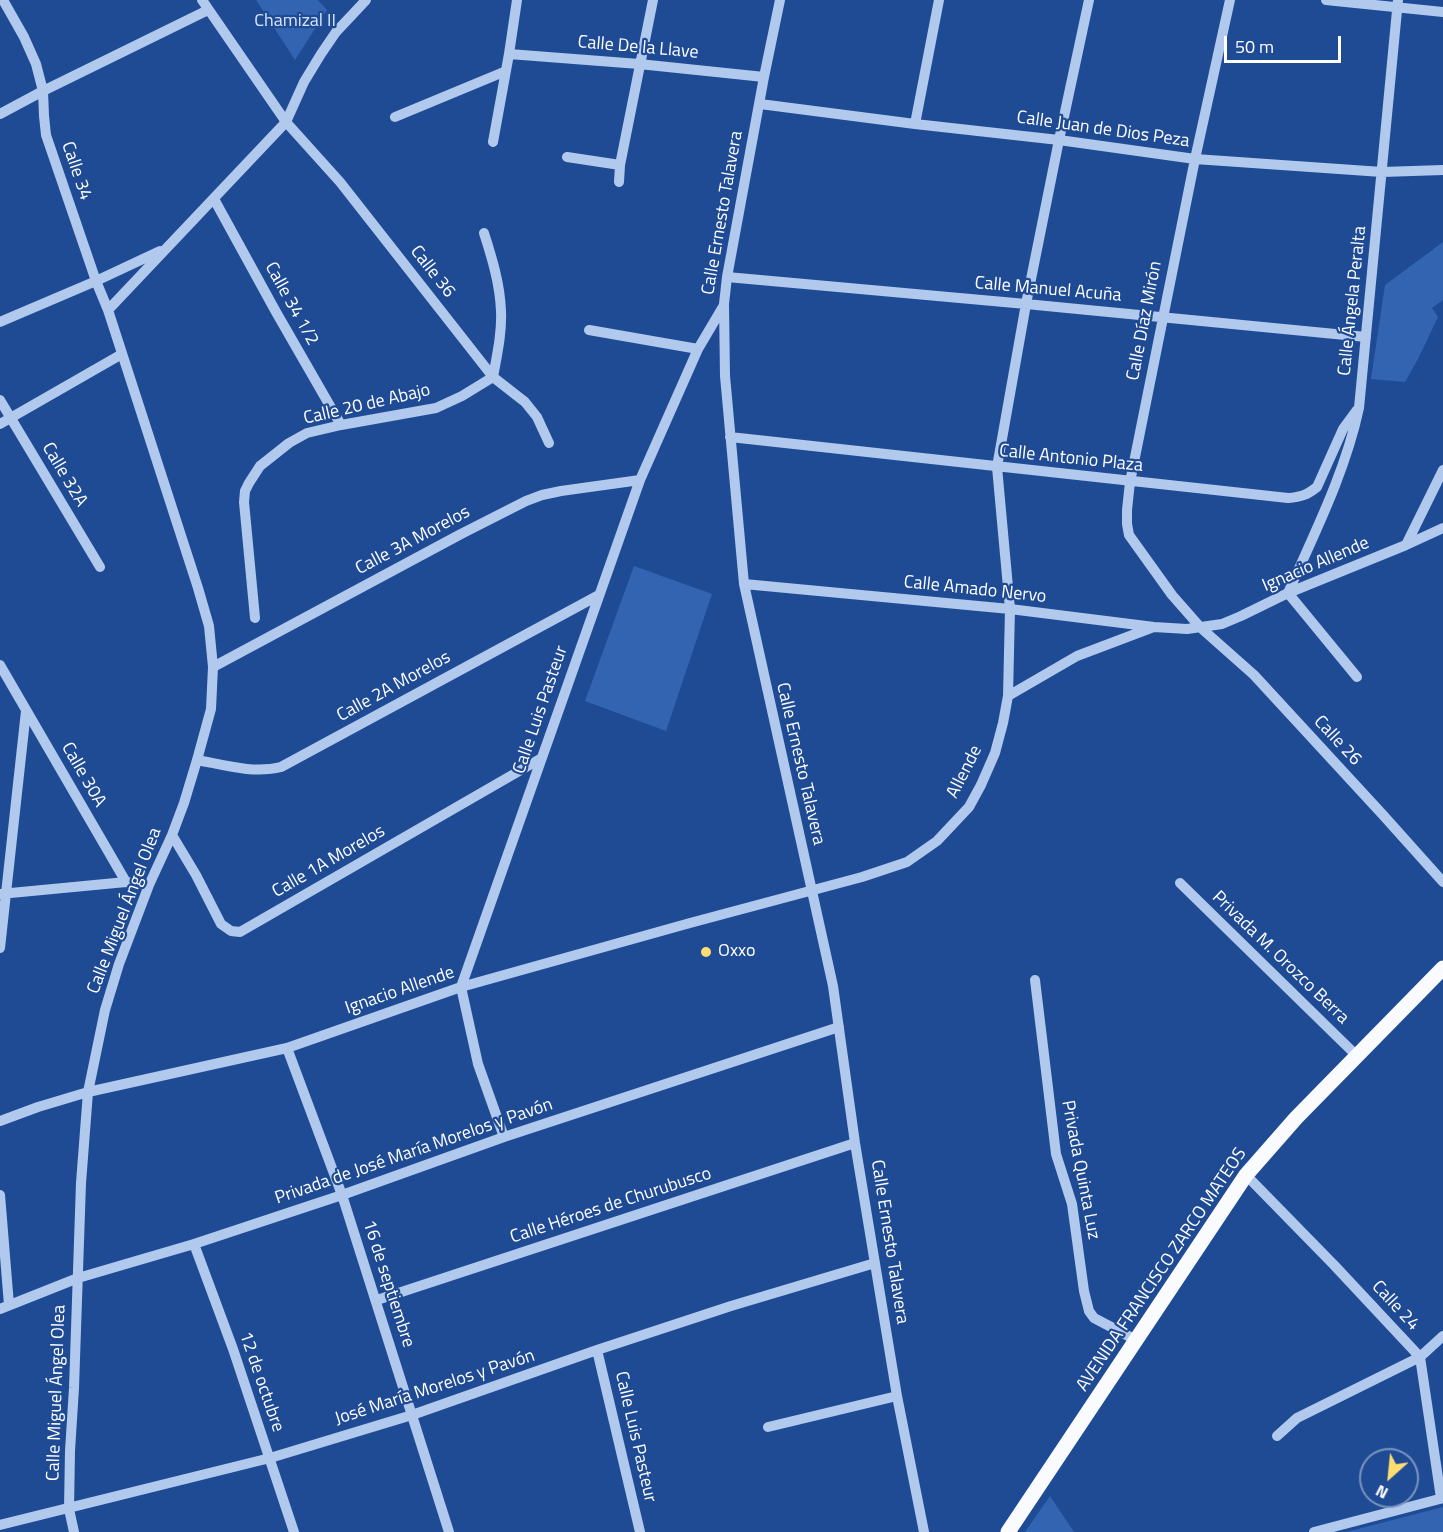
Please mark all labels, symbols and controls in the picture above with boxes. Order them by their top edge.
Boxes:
park label: Chamizal II [254,11,336,33]
scale bar [1227,24,1344,62]
street label: Calle De la Llave [577,32,699,64]
text: 50 m [1235,33,1274,60]
street label: Calle Juan de Dios Peza [1015,107,1191,153]
street label: Calle Ernesto Talavera [698,129,748,297]
street label: Calle 34 [56,139,96,203]
street label: Calle Ángela Peralta [1334,225,1372,377]
street label: Calle 36 [405,242,459,302]
street label: Calle 34 1/2 [259,259,323,349]
street label: Calle Díaz Mirón [1123,259,1167,383]
street label: Calle Manuel Acuña [974,273,1122,307]
street label: Calle 20 de Abajo [301,380,433,430]
street label: Calle 32A [36,439,92,511]
street label: Calle Antonio Plaza [998,441,1144,477]
street label: Calle 3A Morelos [352,502,474,580]
street label: Ignacio Allende [1259,533,1373,597]
street label: Calle Amado Nervo [903,572,1047,608]
street label: Calle Luis Pasteur [509,643,573,777]
street label: Calle 2A Morelos [333,647,455,727]
street label: Calle Ernesto Talavera [771,681,829,847]
street label: Calle 26 [1309,712,1365,770]
street label: Calle 30A [56,739,110,811]
street label: Allende [943,742,987,802]
street label: Calle 1A Morelos [269,821,389,903]
street label: Calle Miguel Ángel Olea [83,825,167,997]
street label: Privada M. Orozco Berra [1207,887,1353,1029]
place label: Oxxo [718,941,755,963]
marker: Oxxo [699,945,713,959]
street label: Ignacio Allende [343,962,457,1020]
street label: Privada de José María Morelos y Pavón [272,1094,556,1210]
street label: Privada Quinta Luz [1056,1099,1104,1241]
street label: AVENIDA FRANCISCO ZARCO MATEOS [1072,1144,1252,1396]
street label: Calle Ernesto Talavera [865,1158,913,1326]
street label: Calle Héroes de Churubusco [508,1163,714,1249]
street label: 16 de septiembre [357,1218,419,1350]
street label: Calle 24 [1367,1277,1423,1335]
street label: Calle Miguel Ángel Olea [43,1305,71,1481]
street label: 12 de octubre [234,1329,288,1435]
street label: José María Morelos y Pavón [332,1345,538,1431]
street label: Calle Luis Pasteur [609,1369,661,1505]
north arrow [1359,1448,1419,1508]
text: N [1371,1479,1392,1505]

